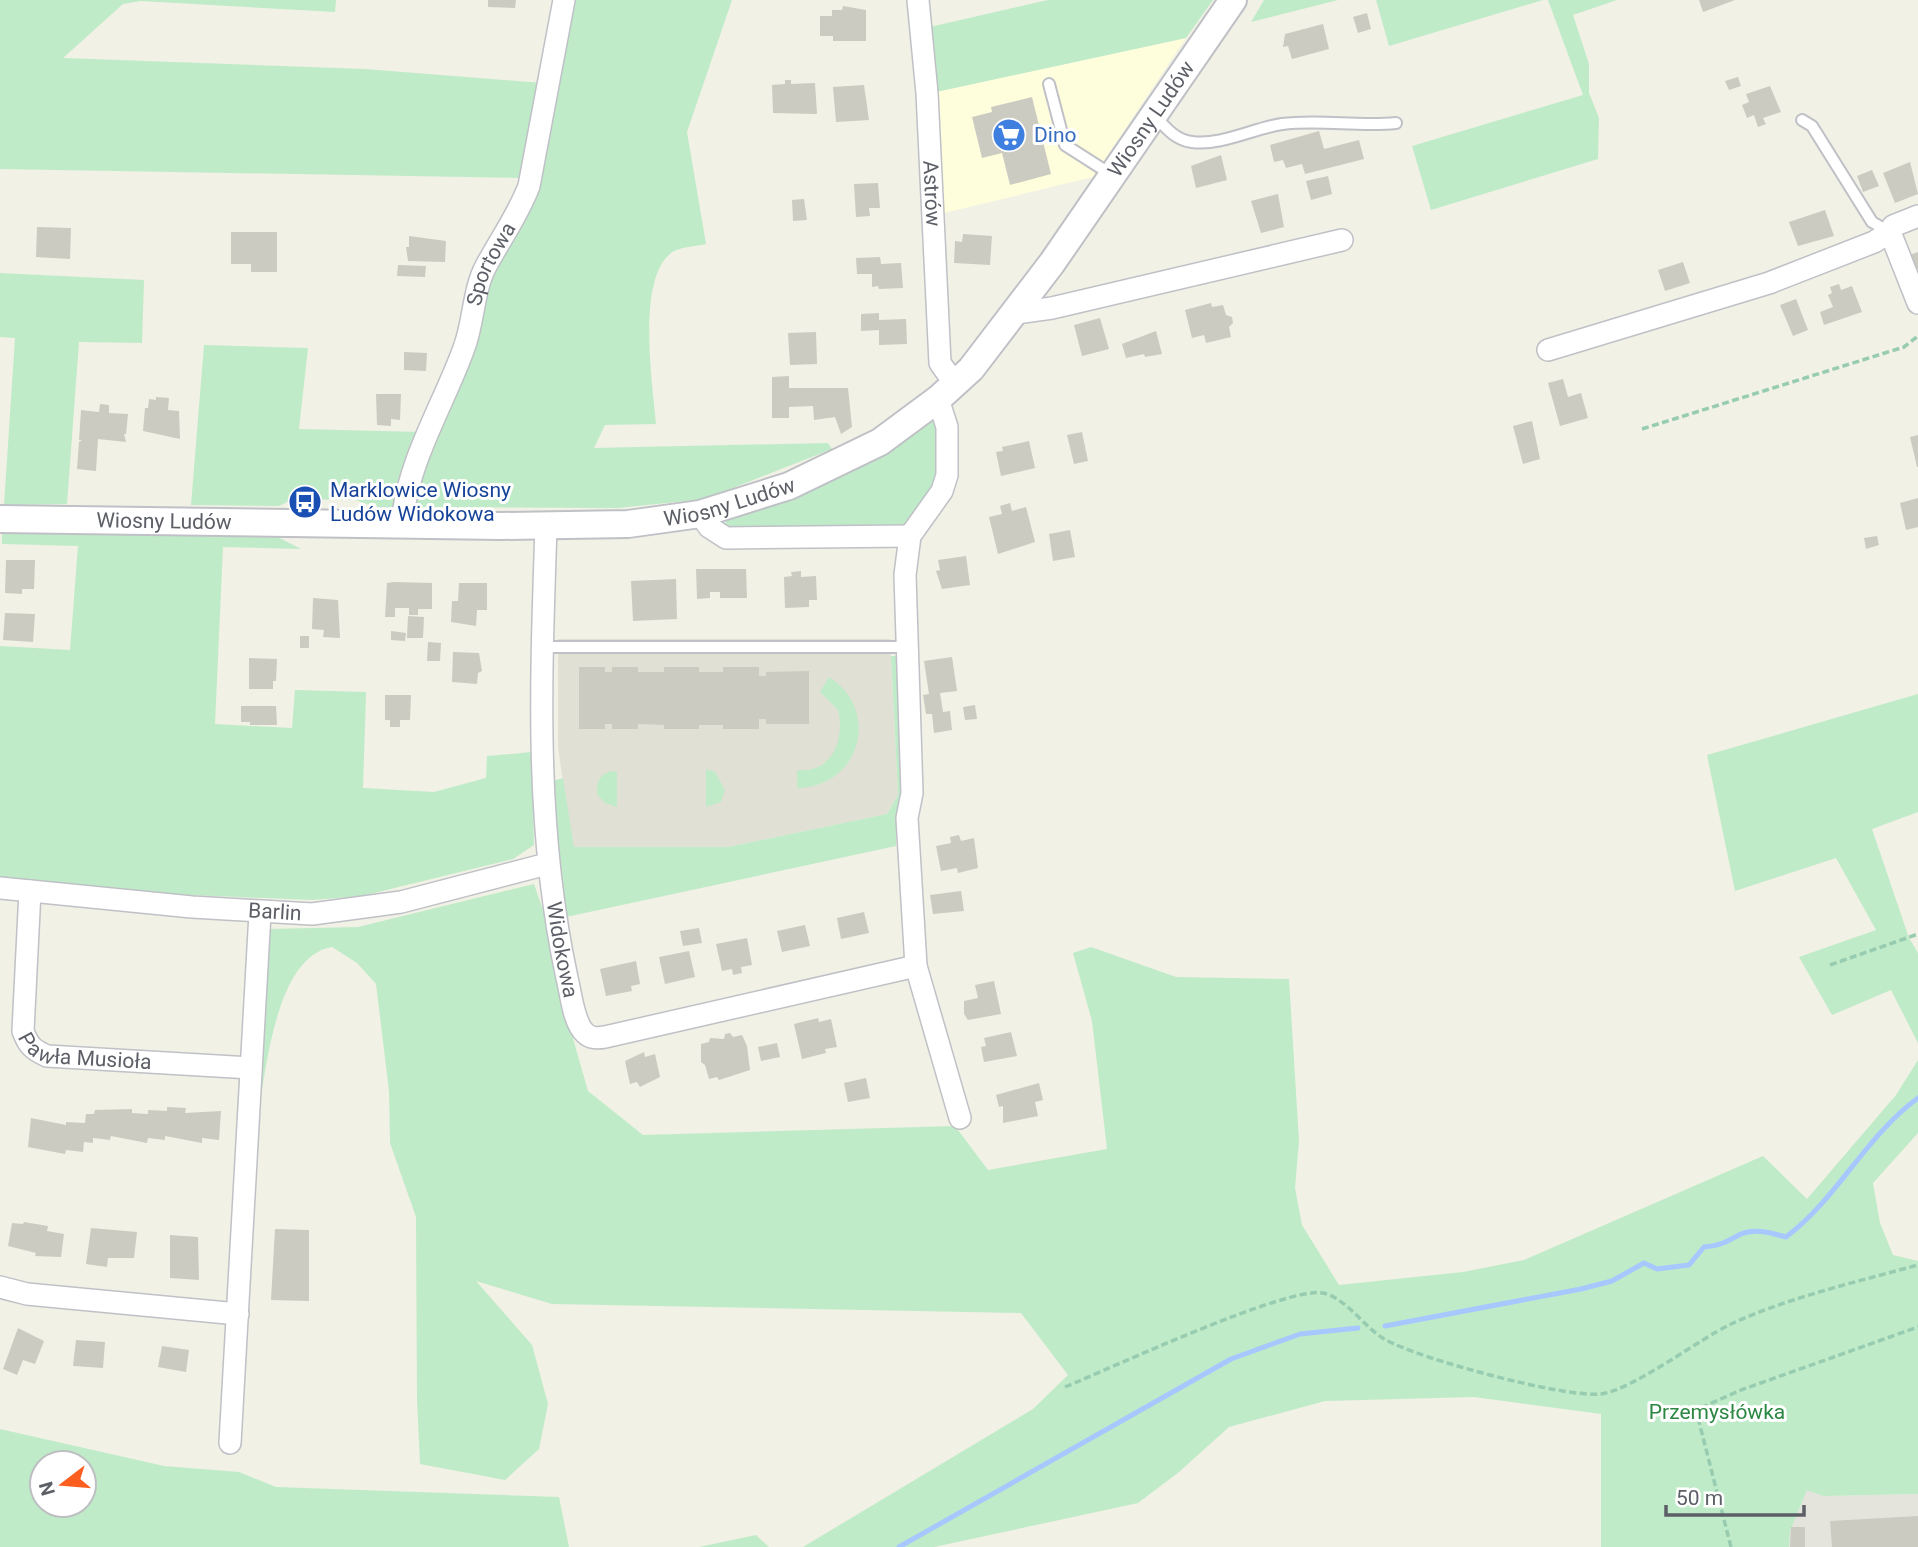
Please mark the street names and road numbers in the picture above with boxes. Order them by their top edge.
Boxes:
street label: Wiosny Ludów [1103,56,1199,182]
street label: Astrów [918,160,945,227]
street label: Sportowa [462,218,521,308]
street label: Wiosny Ludów [662,473,798,531]
street label: Wiosny Ludów [96,508,232,534]
street label: Barlin [248,898,302,925]
street label: Widokowa [542,900,583,1000]
street label: Pawła Musioła [13,1028,152,1074]

